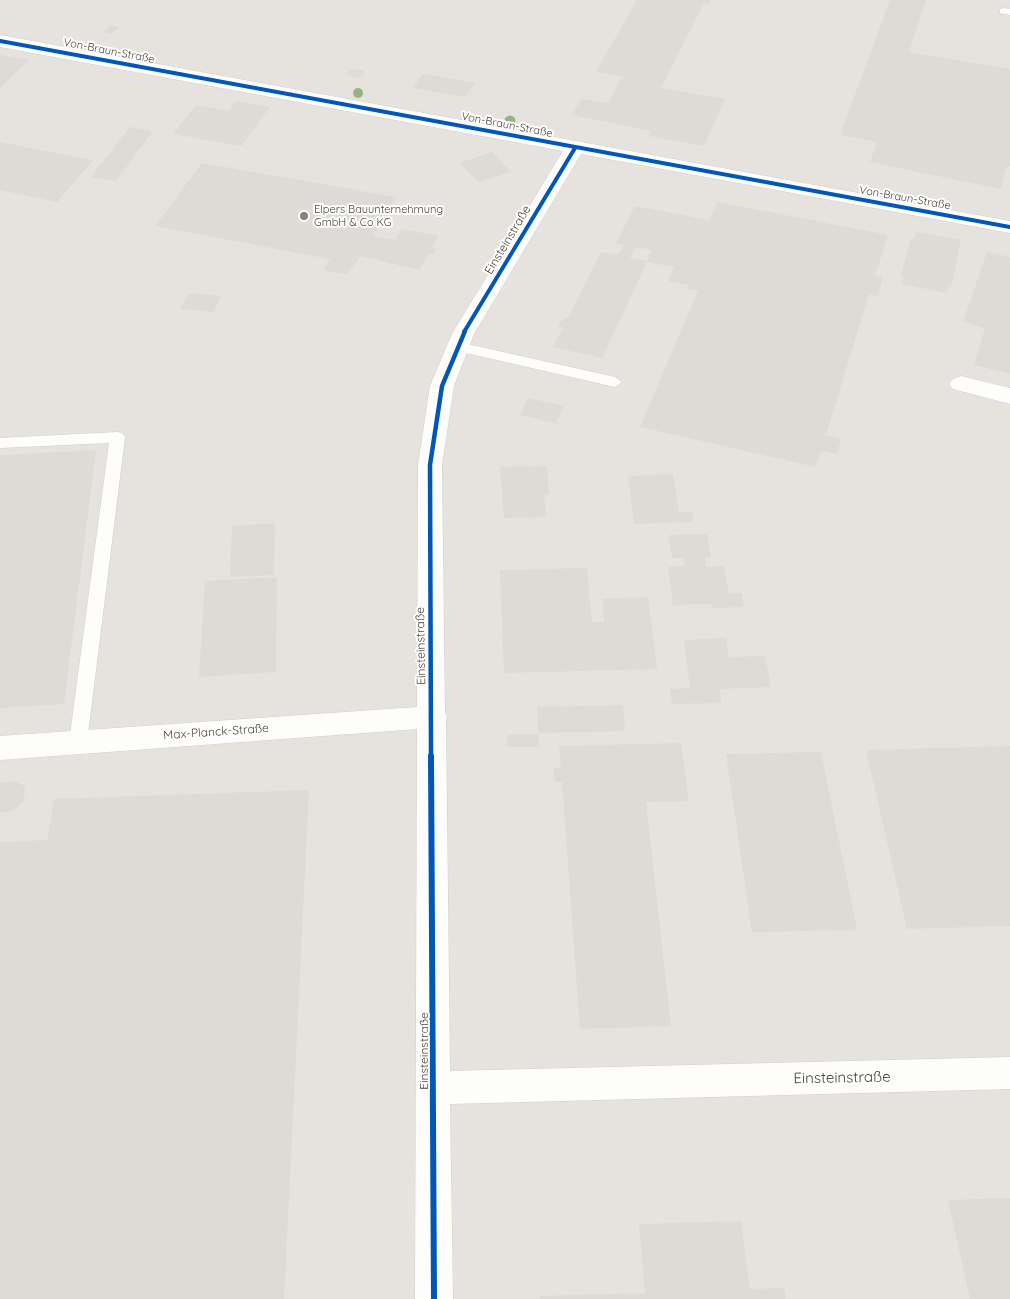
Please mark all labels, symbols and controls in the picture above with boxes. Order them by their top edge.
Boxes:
street label: Von-Braun-Straße [62,36,156,66]
street label: Von-Braun-Straße [460,110,554,140]
street label: Von-Braun-Straße [858,183,952,213]
place label: Elpers Bauunternehmung GmbH & Co KG [314,203,443,229]
street label: Einsteinstraße [482,203,534,277]
marker: Elpers Bauunternehmung GmbH & Co KG [298,210,310,222]
street label: Einsteinstraße [413,607,429,685]
street label: Max-Planck-Straße [163,721,269,743]
street label: Einsteinstraße [417,1012,431,1090]
street label: Einsteinstraße [793,1068,891,1088]

